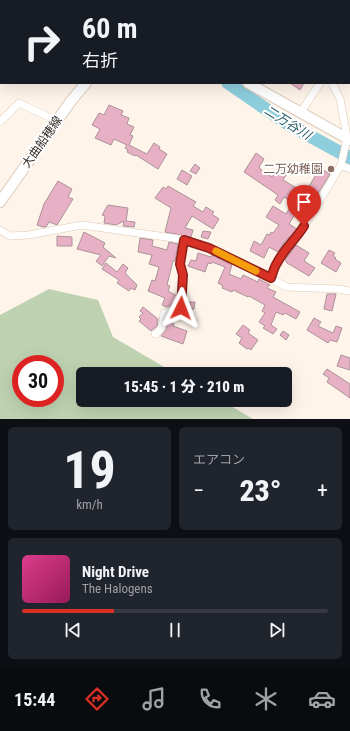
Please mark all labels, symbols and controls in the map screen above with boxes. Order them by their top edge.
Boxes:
text: 60 m [82,12,138,45]
icon: right [16,16,68,68]
text: 右折 [82,50,118,71]
water label: 二万谷川 [262,102,315,144]
street label: 大曲船穂線 [19,113,65,171]
place label: 二万幼稚園 [263,162,323,176]
marker: 二万幼稚園 [326,164,336,174]
pin [287,185,321,226]
icon: arrive [293,191,315,213]
position arrow [160,287,202,329]
speed limit sign: 30 [12,355,64,407]
text: 15:45 · 1 分 · 210 m [124,378,244,396]
text: 19 [63,440,116,501]
text: エアコン [193,452,245,467]
text: 23° [239,473,282,508]
text: − [193,478,204,503]
text: + [317,478,328,503]
text: km/h [76,497,103,512]
text: Night Drive [82,563,149,581]
text: The Halogens [82,581,153,596]
icon: previous [62,619,84,641]
icon: pause [164,619,186,641]
icon: next [266,619,288,641]
icon: directions [83,685,111,713]
icon: music [140,685,168,713]
icon: phone [196,685,224,713]
icon: climate [252,685,280,713]
icon: car [308,685,336,713]
text: 15:44 [14,689,55,710]

